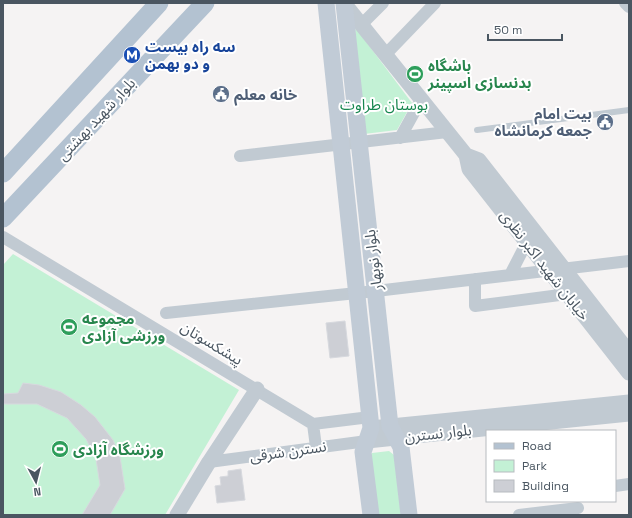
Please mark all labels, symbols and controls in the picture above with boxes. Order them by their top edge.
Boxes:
scale bar [488,16,562,42]
text: 50 m [494,22,522,38]
place label: سه راه بیست و دو بهمن [145,37,235,73]
metro station icon: سه راه بیست و دو بهمن [122,45,142,65]
place label: باشگاه بدنسازی اسپینر [427,56,532,92]
sports icon: باشگاه بدنسازی اسپینر [405,64,425,84]
street label: بلوار شهید بهشتی [53,74,139,164]
public building icon: خانه معلم [211,84,231,104]
place label: خانه معلم [234,85,298,106]
park label: بوستان طراوت [340,95,428,114]
place label: بیت امام جمعه کرمانشاه [494,104,593,140]
public building icon: بیت امام جمعه کرمانشاه [595,112,615,132]
street label: خیابان شهید اکبر نظری [496,206,594,324]
street label: بلوار نوبهار [360,228,386,293]
place label: مجموعه ورزشی آزادی [82,309,165,345]
sports icon: مجموعه ورزشی آزادی [59,317,79,337]
street label: پیشکسوتان [177,317,247,370]
street label: بلوار نسترن [404,420,472,446]
legend [486,430,616,502]
street label: نسترن شرقی [248,436,328,466]
text: Road [522,438,551,454]
sports icon: ورزشگاه آزادی [50,439,70,459]
place label: ورزشگاه آزادی [73,440,164,459]
text: Park [522,458,547,474]
north arrow [16,462,56,502]
text: Building [522,478,569,494]
text: N [33,485,42,499]

